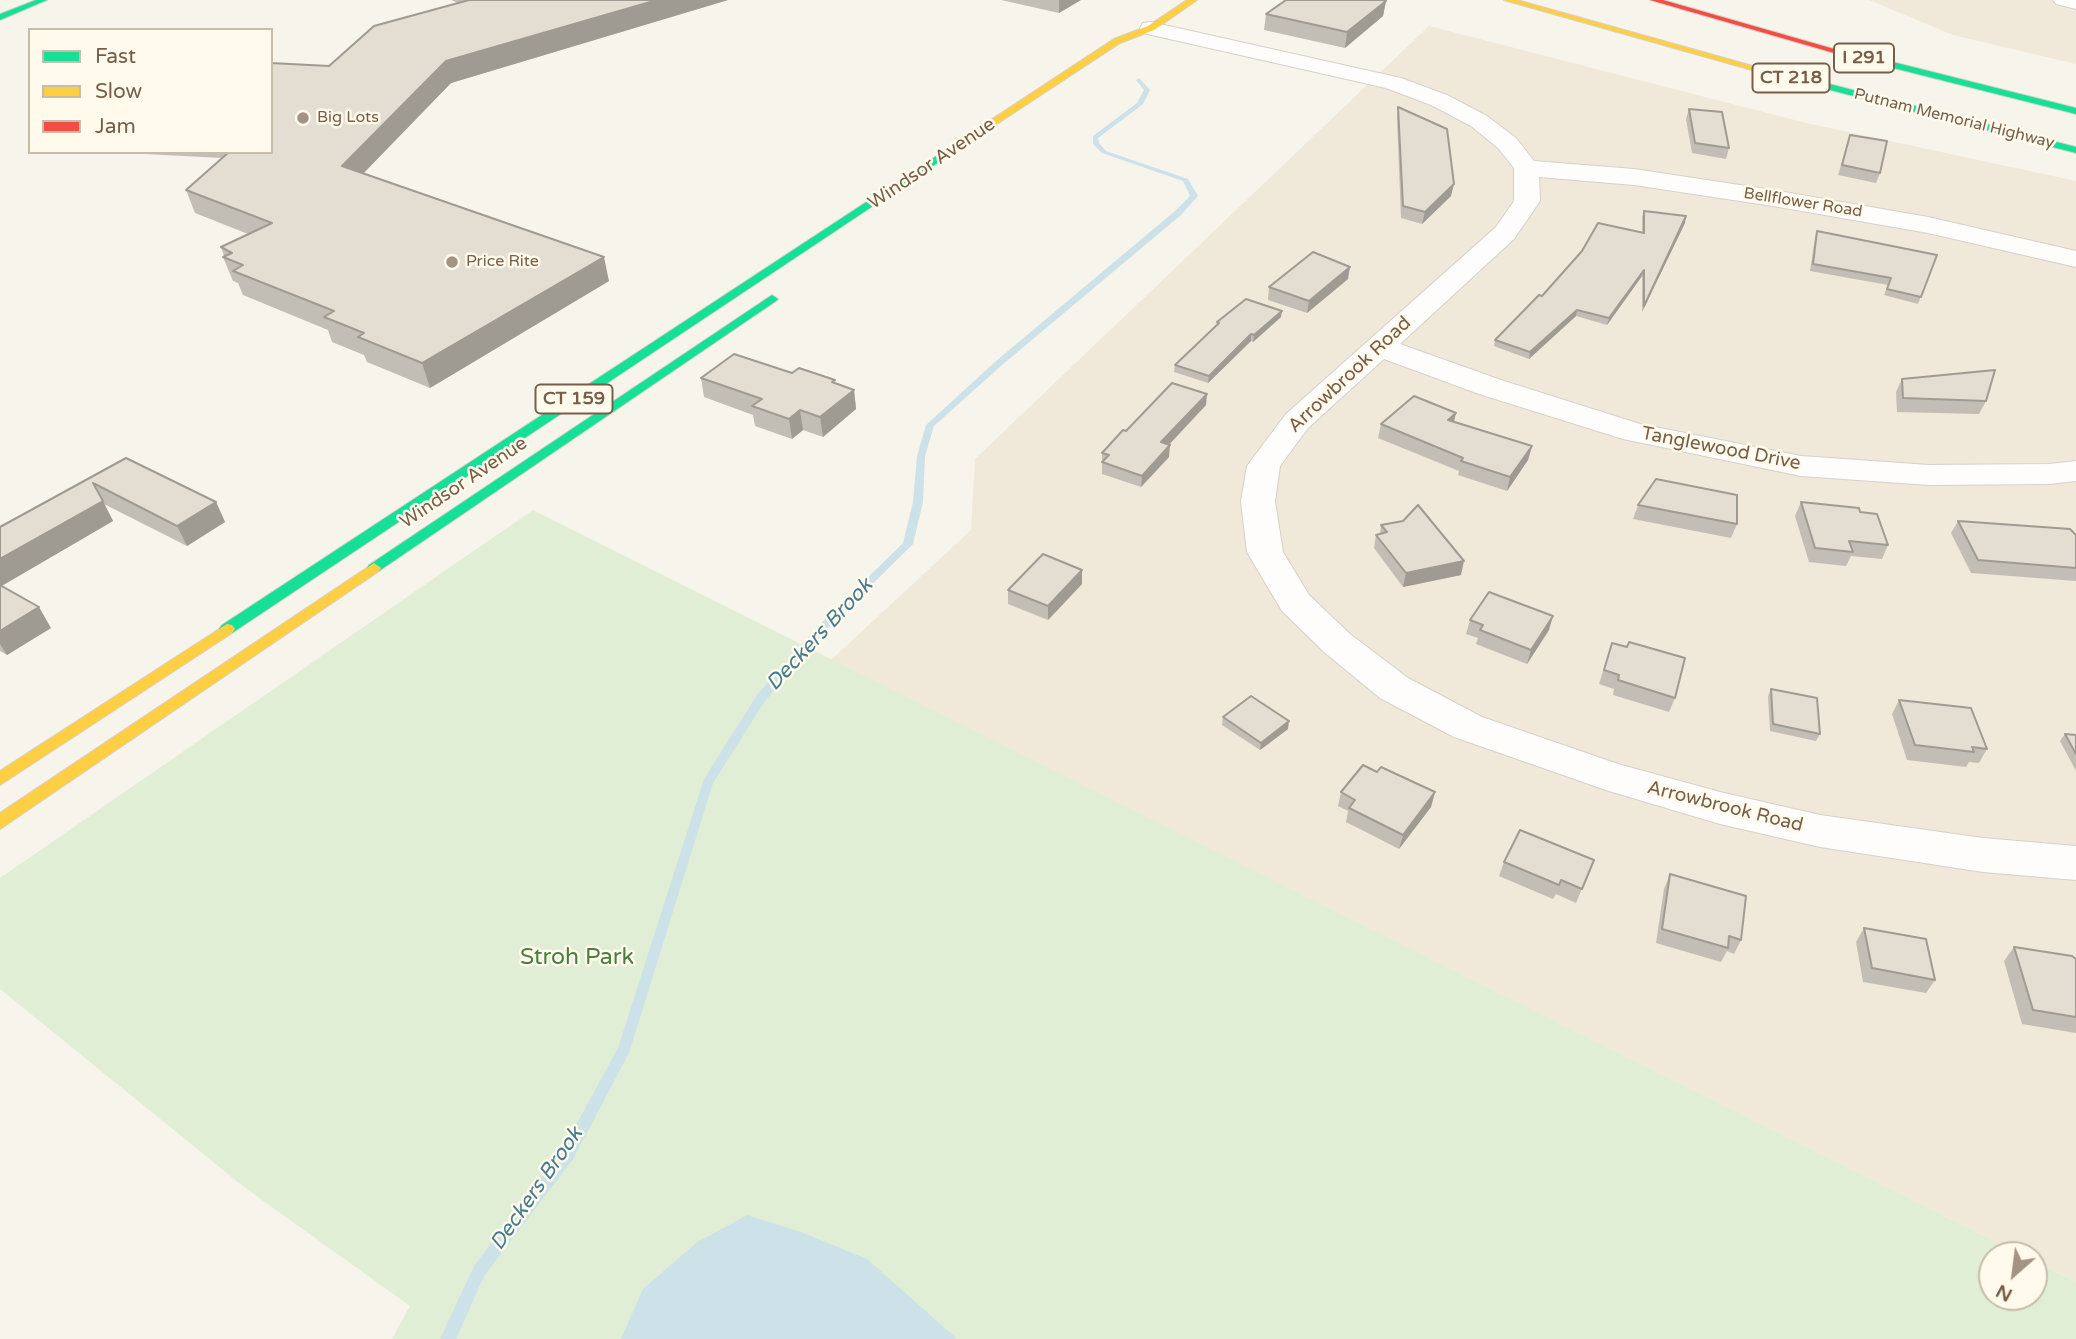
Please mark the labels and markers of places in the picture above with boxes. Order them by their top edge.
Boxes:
place label: Big Lots [317,108,379,128]
marker: Big Lots [295,110,311,126]
place label: Price Rite [466,252,539,272]
marker: Price Rite [444,254,460,270]

